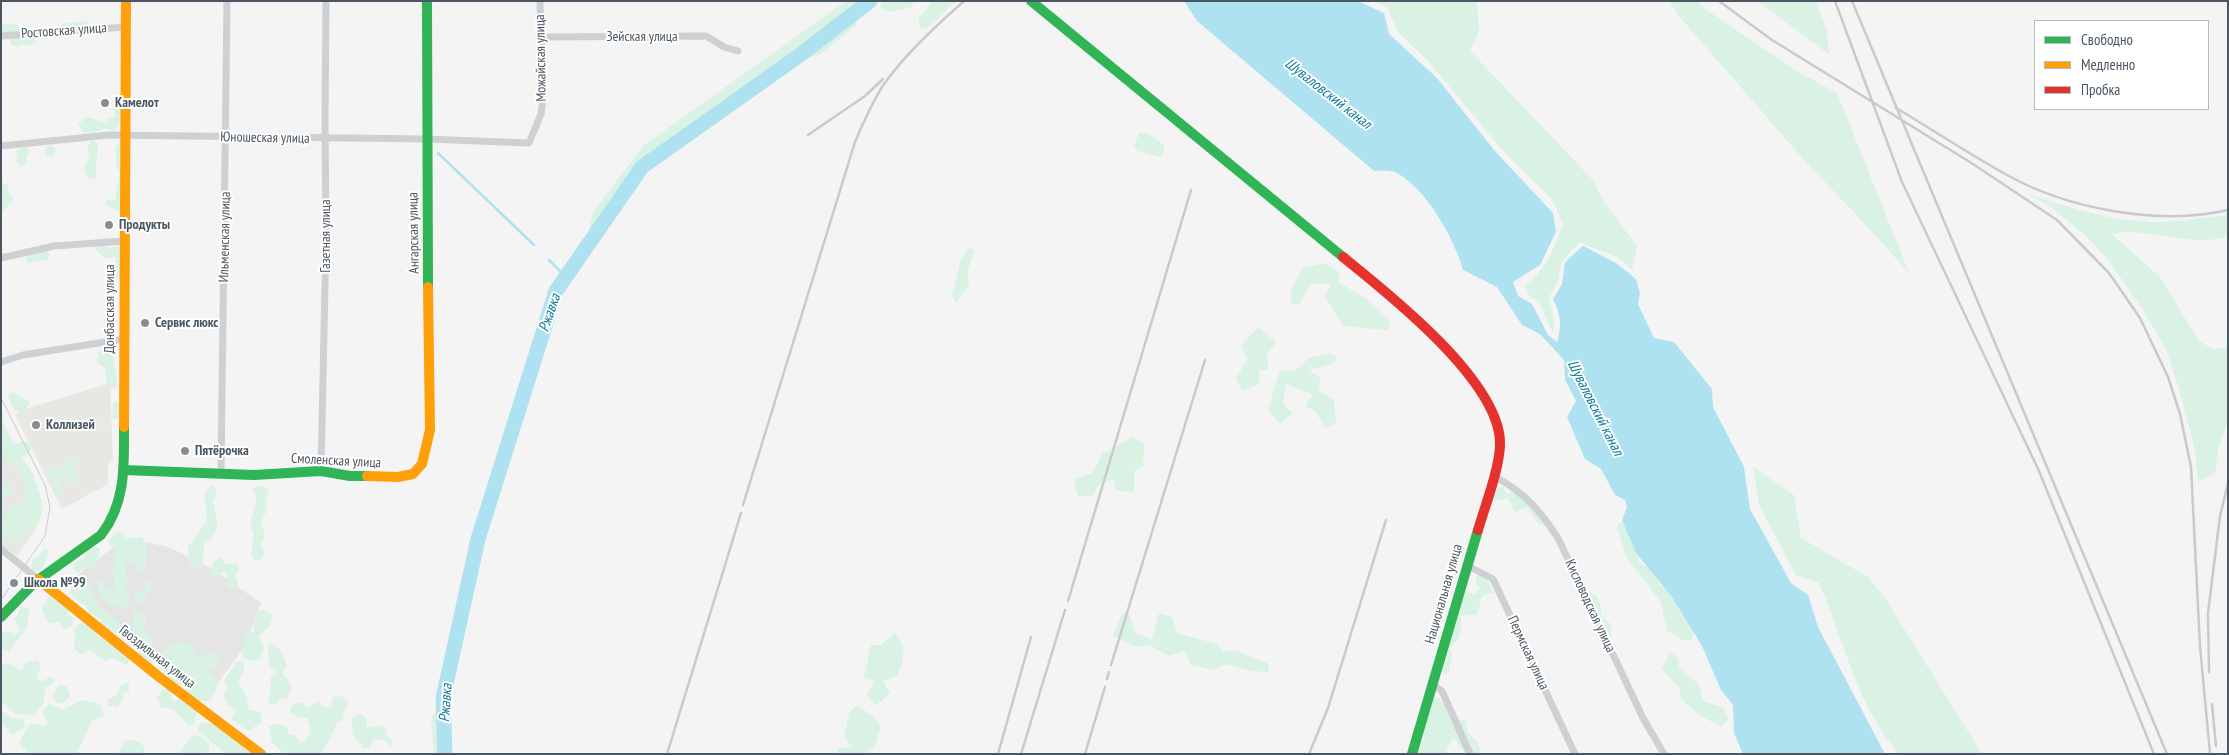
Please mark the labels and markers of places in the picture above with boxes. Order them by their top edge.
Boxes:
place label: Камелот [115,95,159,111]
marker: Камелот [99,97,111,109]
place label: Продукты [119,217,170,233]
marker: Продукты [103,219,115,231]
place label: Сервис люкс [155,315,218,331]
marker: Сервис люкс [139,317,151,329]
place label: Коллизей [46,417,95,433]
marker: Коллизей [30,419,42,431]
place label: Пятёрочка [195,443,249,459]
marker: Пятёрочка [179,445,191,457]
place label: Школа №99 [24,575,86,591]
marker: Школа №99 [8,577,20,589]

